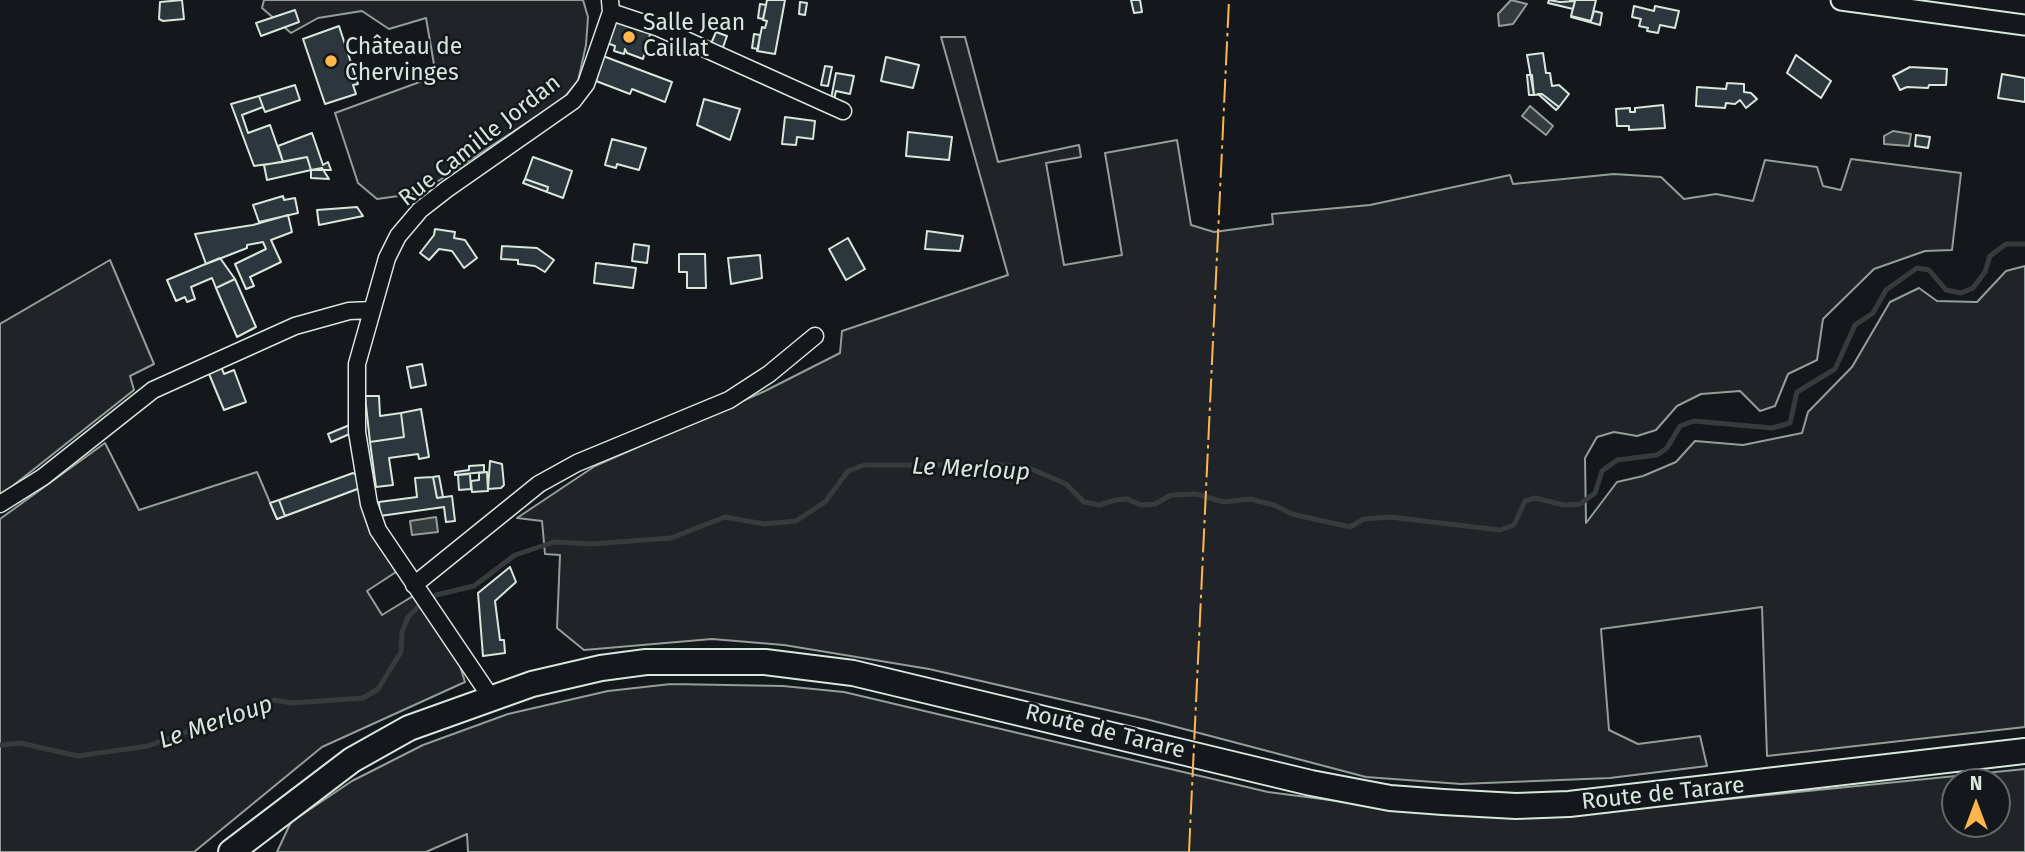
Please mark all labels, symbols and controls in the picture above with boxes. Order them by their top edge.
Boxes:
place label: Salle Jean Caillat [643,10,745,64]
marker: Salle Jean Caillat [621,29,637,45]
place label: Château de Chervinges [345,34,462,88]
marker: Château de Chervinges [323,53,339,69]
street label: Rue Camille Jordan [394,69,566,213]
water label: Le Merloup [911,453,1031,487]
water label: Le Merloup [155,690,277,756]
street label: Route de Tarare [1022,699,1188,765]
north arrow [1941,768,2011,838]
street label: Route de Tarare [1580,772,1746,816]
text: N [1970,772,1982,795]

